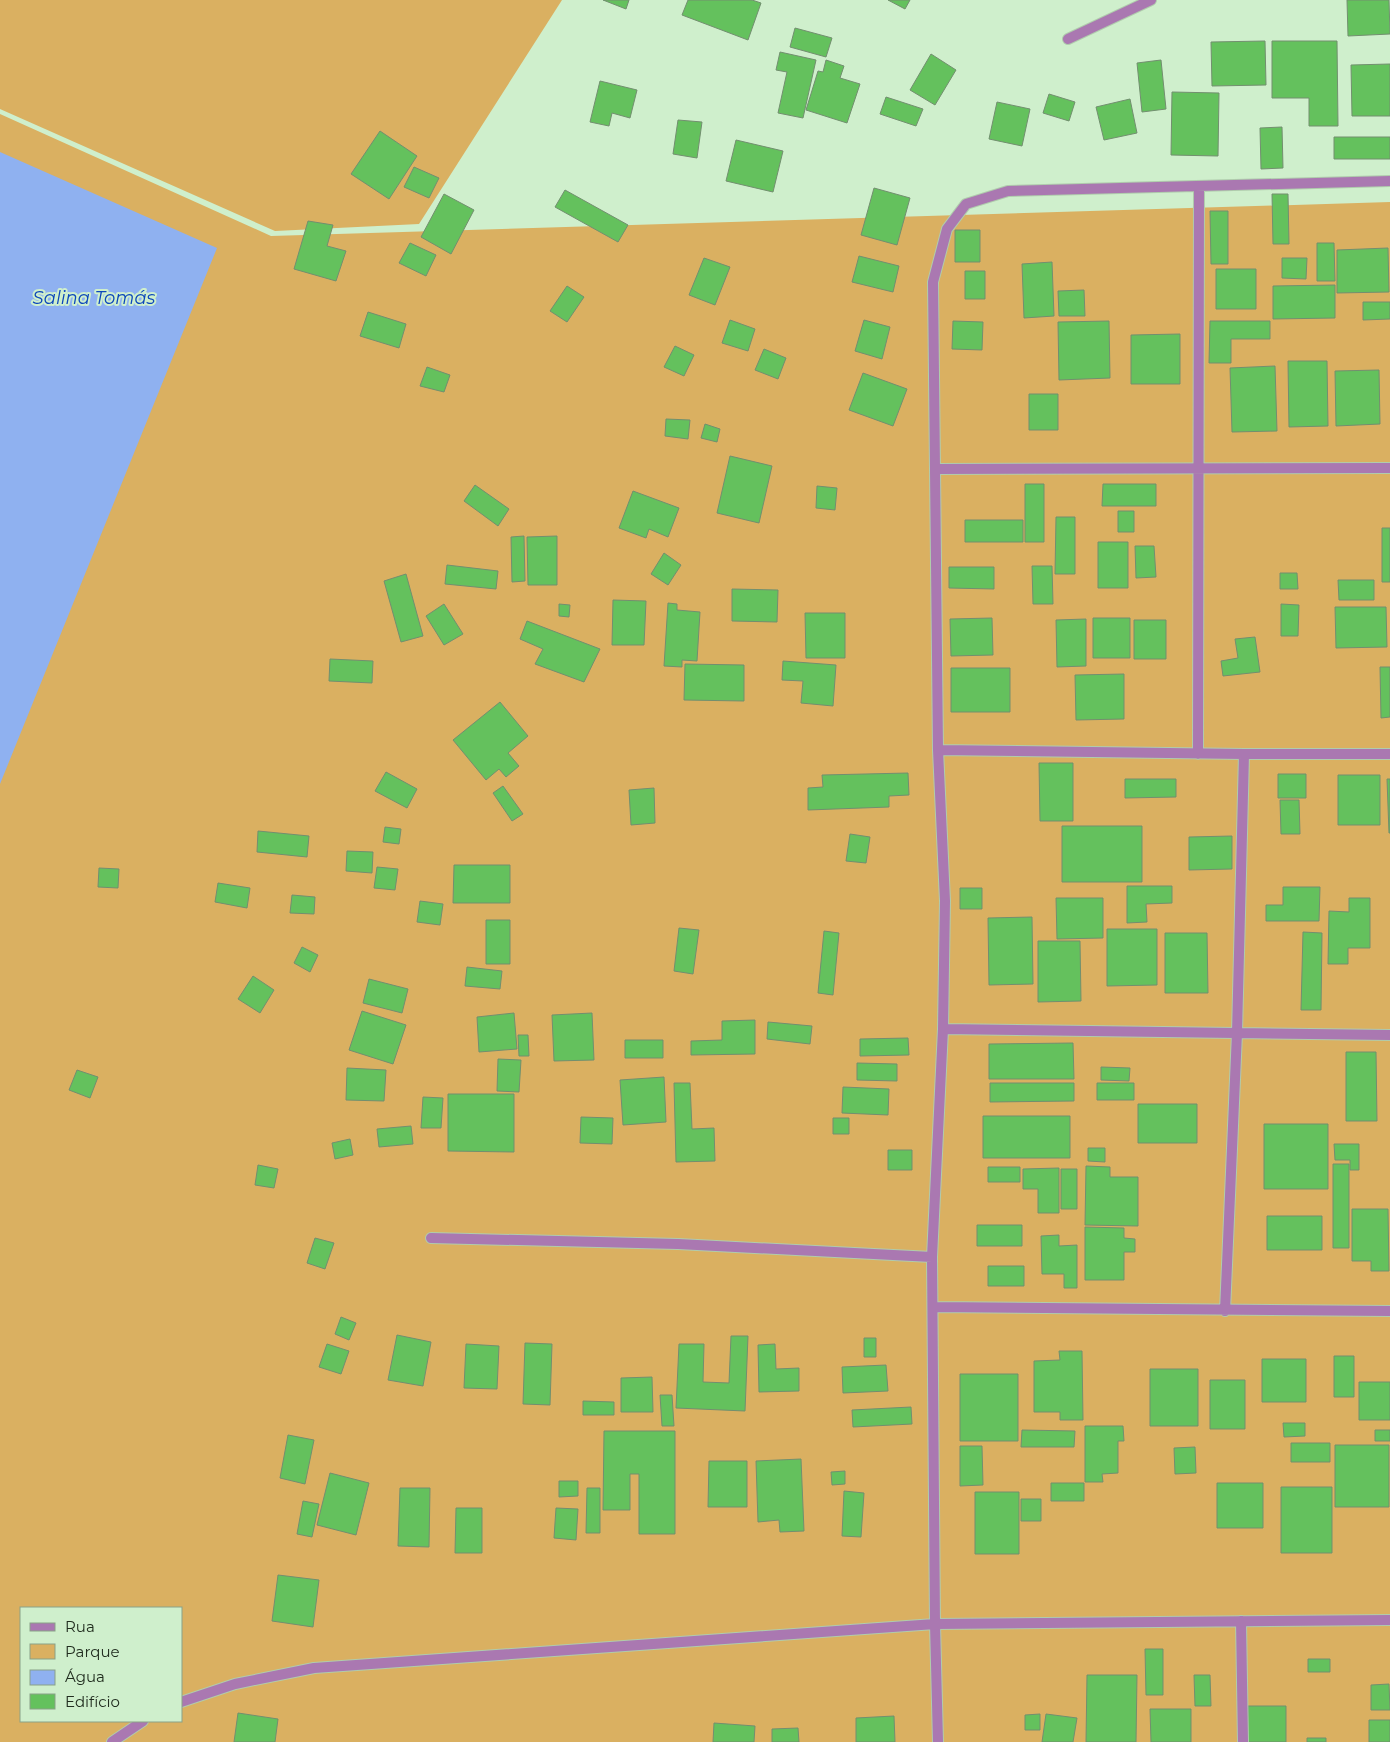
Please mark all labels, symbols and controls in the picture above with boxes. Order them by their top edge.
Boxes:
water label: Salina Tomás [33,287,156,309]
legend [20,1607,182,1722]
text: Rua [65,1617,95,1636]
text: Parque [65,1642,120,1661]
text: Água [65,1667,105,1686]
text: Edifício [65,1692,120,1711]

